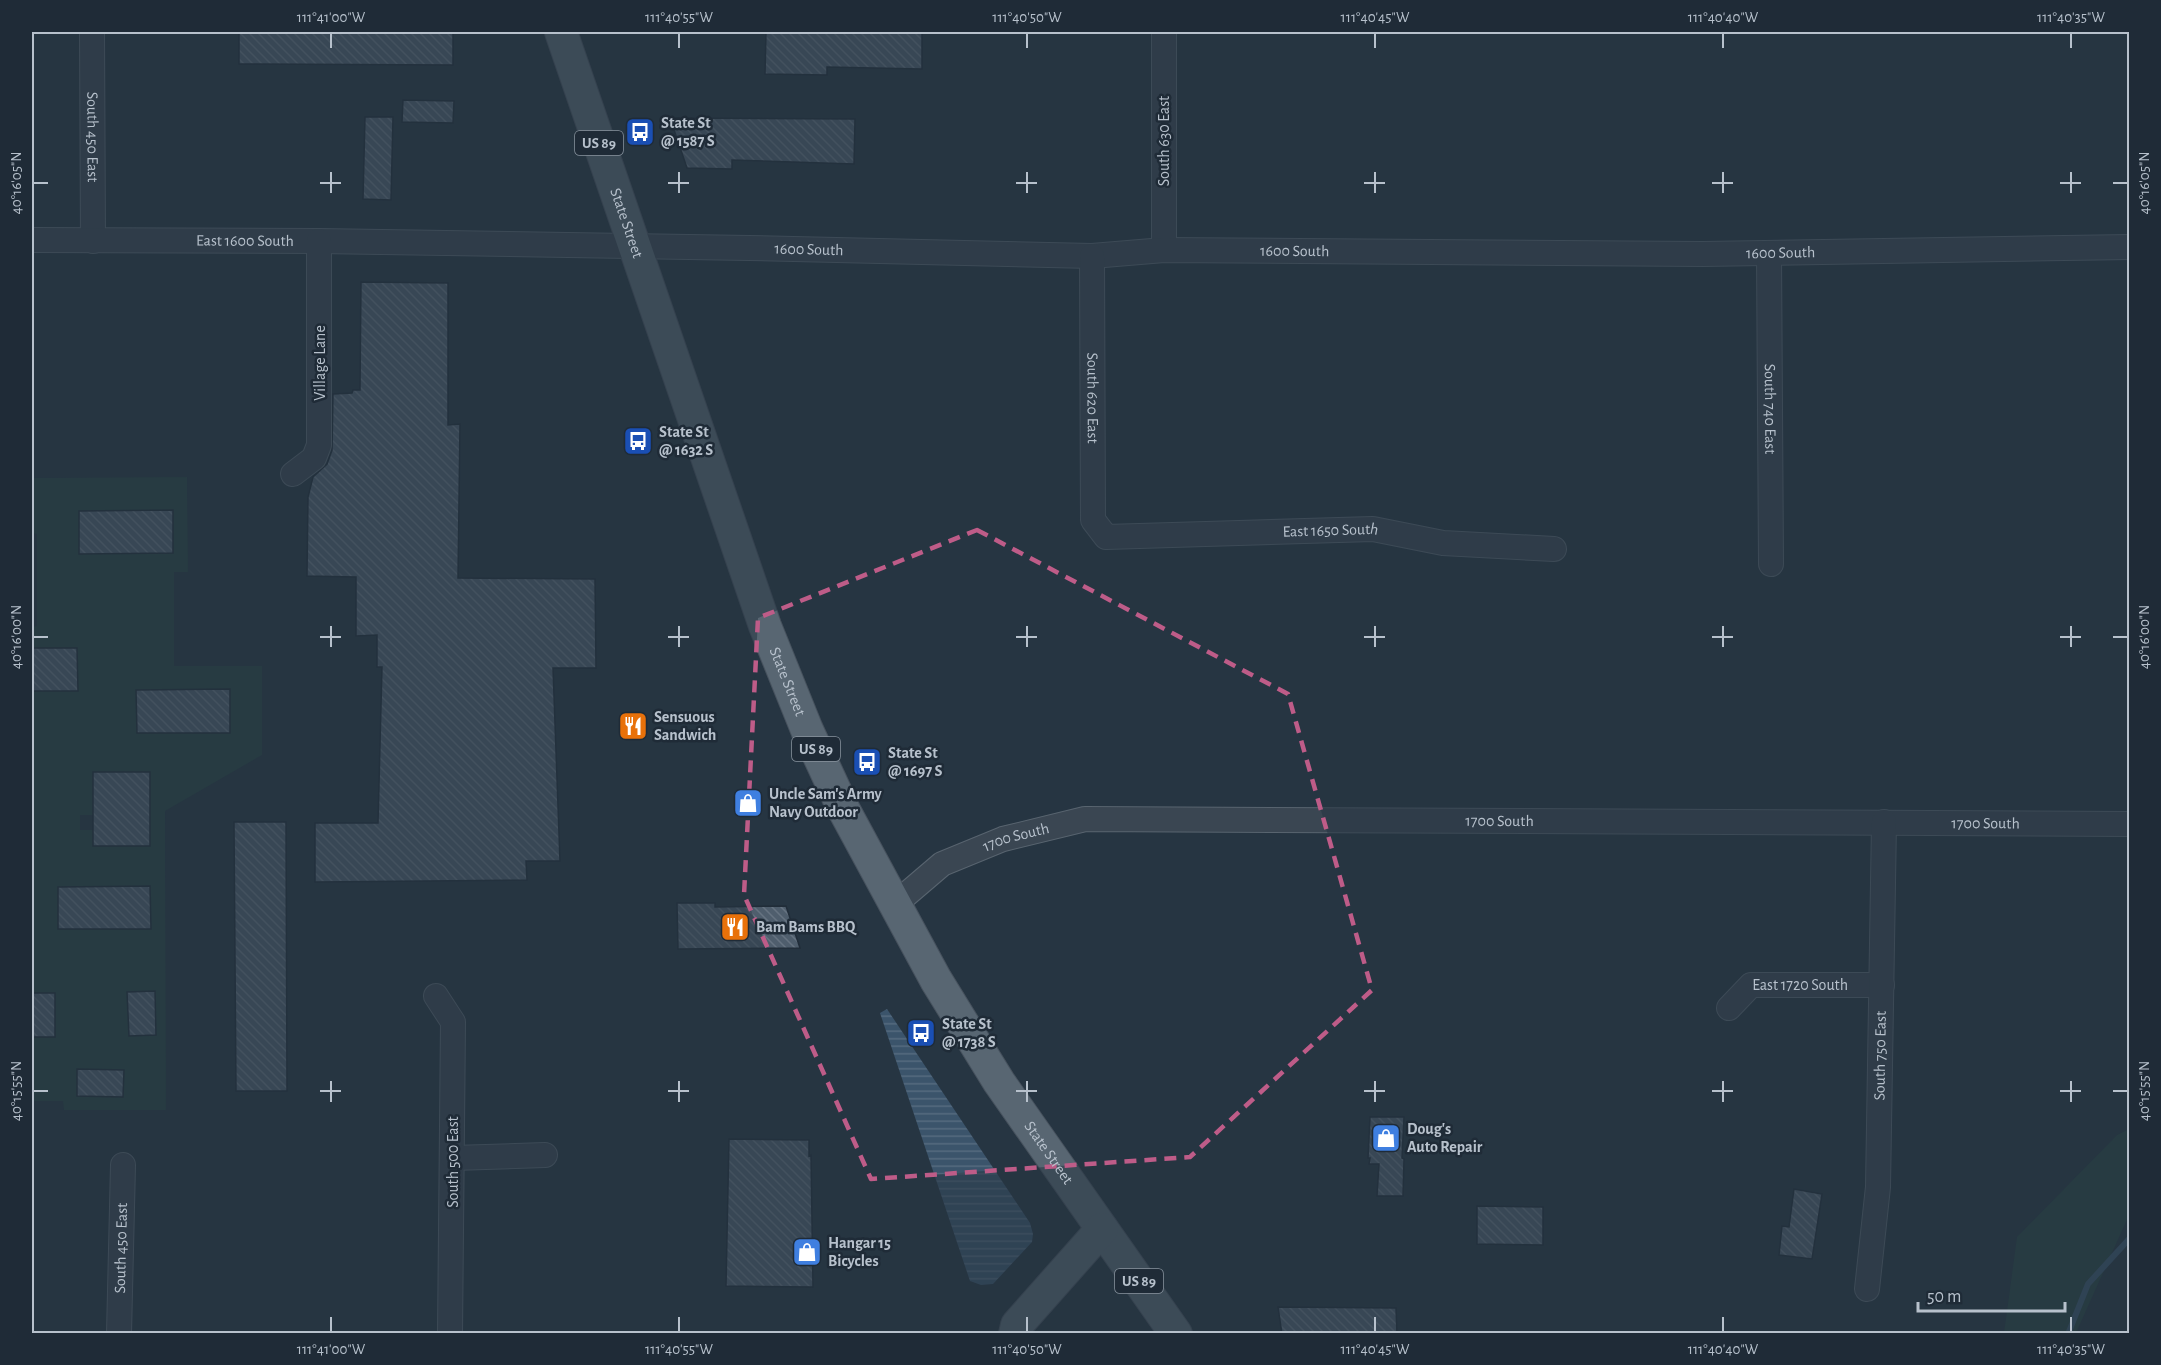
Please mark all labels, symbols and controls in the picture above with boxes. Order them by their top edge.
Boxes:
text: 111°41'00"W [297,10,366,25]
text: 111°40'55"W [645,10,714,25]
text: 111°40'50"W [992,10,1062,25]
text: 111°40'45"W [1341,10,1410,25]
text: 111°40'40"W [1688,10,1759,25]
text: 111°40'35"W [2037,10,2105,25]
street label: South 450 East [84,92,101,182]
street label: South 630 East [1156,96,1172,186]
place label: State St @ 1587 S [661,115,715,149]
bus stop icon: State St @ 1587 S [624,116,656,148]
road number: US 89 [575,131,623,155]
text: 40°16'05"N [9,152,24,214]
text: 40°16'05"N [2137,152,2152,214]
street label: State Street [607,186,646,260]
street label: East 1600 South [196,233,294,249]
street label: 1600 South [774,241,844,258]
street label: 1600 South [1260,243,1329,259]
street label: 1600 South [1746,244,1815,261]
street label: Village Lane [312,325,328,401]
street label: South 620 East [1084,352,1101,444]
street label: South 740 East [1762,364,1778,454]
place label: State St @ 1632 S [659,424,713,458]
bus stop icon: State St @ 1632 S [622,425,654,457]
street label: East 1650 South [1282,521,1380,540]
text: 40°16'00"N [9,605,24,669]
text: 40°16'00"N [2137,605,2152,669]
street label: State Street [766,645,808,718]
place label: Sensuous Sandwich [654,709,716,743]
restaurant icon: Sensuous Sandwich [617,710,649,742]
road number: US 89 [792,737,840,761]
place label: State St @ 1697 S [888,745,942,779]
bus stop icon: State St @ 1697 S [851,746,883,778]
place label: Uncle Sam's Army Navy Outdoor [769,786,883,821]
shop icon: Uncle Sam's Army Navy Outdoor [732,787,764,819]
street label: 1700 South [1465,813,1534,829]
street label: 1700 South [1951,815,2020,831]
street label: 1700 South [980,820,1051,854]
restaurant icon: Bam Bams BBQ [719,911,751,943]
place label: Bam Bams BBQ [756,919,857,936]
street label: East 1720 South [1752,977,1848,993]
street label: South 750 East [1871,1011,1889,1101]
place label: State St @ 1738 S [942,1016,996,1050]
bus stop icon: State St @ 1738 S [905,1017,937,1049]
text: 40°15'55"N [9,1061,24,1121]
text: 40°15'55"N [2137,1061,2152,1121]
street label: South 500 East [445,1116,461,1208]
street label: State Street [1021,1118,1076,1187]
place label: Doug's Auto Repair [1407,1121,1483,1155]
shop icon: Doug's Auto Repair [1370,1122,1402,1154]
street label: South 450 East [112,1203,130,1294]
place label: Hangar 15 Bicycles [828,1235,891,1270]
shop icon: Hangar 15 Bicycles [791,1236,823,1268]
road number: US 89 [1115,1269,1163,1293]
scale bar [1918,1275,2065,1313]
text: 50 m [1927,1288,1961,1306]
text: 111°41'00"W [297,1342,366,1357]
text: 111°40'55"W [645,1342,714,1357]
text: 111°40'50"W [992,1342,1062,1357]
text: 111°40'45"W [1341,1342,1410,1357]
text: 111°40'40"W [1688,1342,1759,1357]
text: 111°40'35"W [2037,1342,2105,1357]

